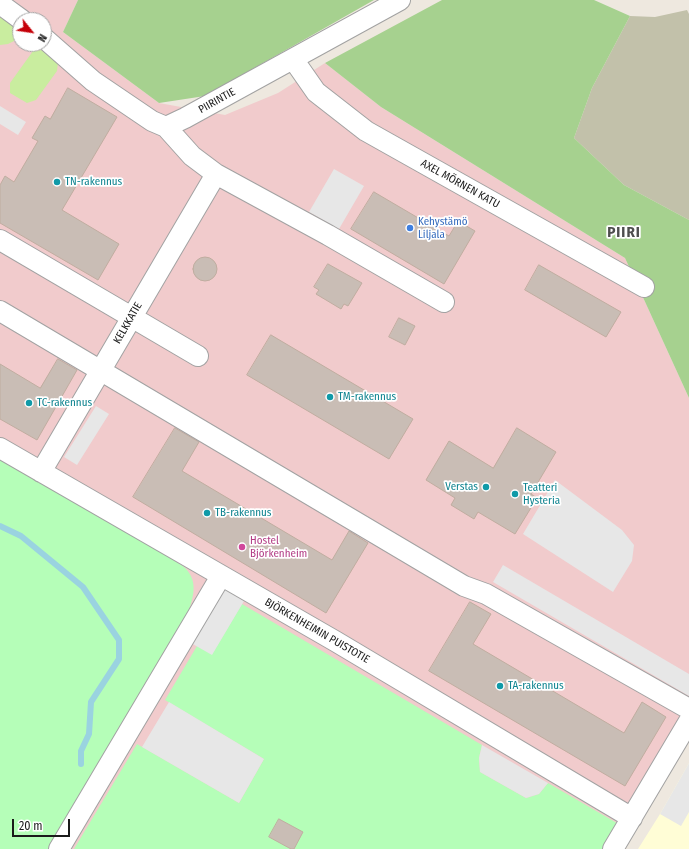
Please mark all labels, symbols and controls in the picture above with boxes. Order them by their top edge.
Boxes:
north arrow [12,12,52,52]
text: N [35,32,49,44]
street label: PIIRINTIE [196,85,238,117]
street label: AXEL MÖRNEN KATU [418,157,502,211]
place label: TN-rakennus [65,175,122,189]
marker: TN-rakennus [52,177,62,187]
place label: Kehystämö Liljala [418,215,467,241]
marker: Kehystämö Liljala [405,223,415,233]
district label: PIIRI [607,224,641,242]
street label: KELKKATIE [111,300,145,346]
place label: TM-rakennus [338,390,396,404]
marker: TM-rakennus [325,392,335,402]
place label: TC-rakennus [37,396,92,410]
marker: TC-rakennus [24,398,34,408]
place label: Verstas [445,480,478,494]
place label: Teatteri Hysteria [523,481,560,507]
marker: Verstas [481,482,491,492]
marker: Teatteri Hysteria [510,489,520,499]
place label: TB-rakennus [215,506,272,520]
marker: TB-rakennus [202,508,212,518]
place label: Hostel Björkenheim [250,534,307,560]
marker: Hostel Björkenheim [237,542,247,552]
street label: BJÖRKENHEIMIN PUISTOTIE [262,596,372,666]
place label: TA-rakennus [508,679,564,693]
marker: TA-rakennus [495,681,505,691]
scale bar [14,811,72,837]
text: 20 m [19,819,43,833]

